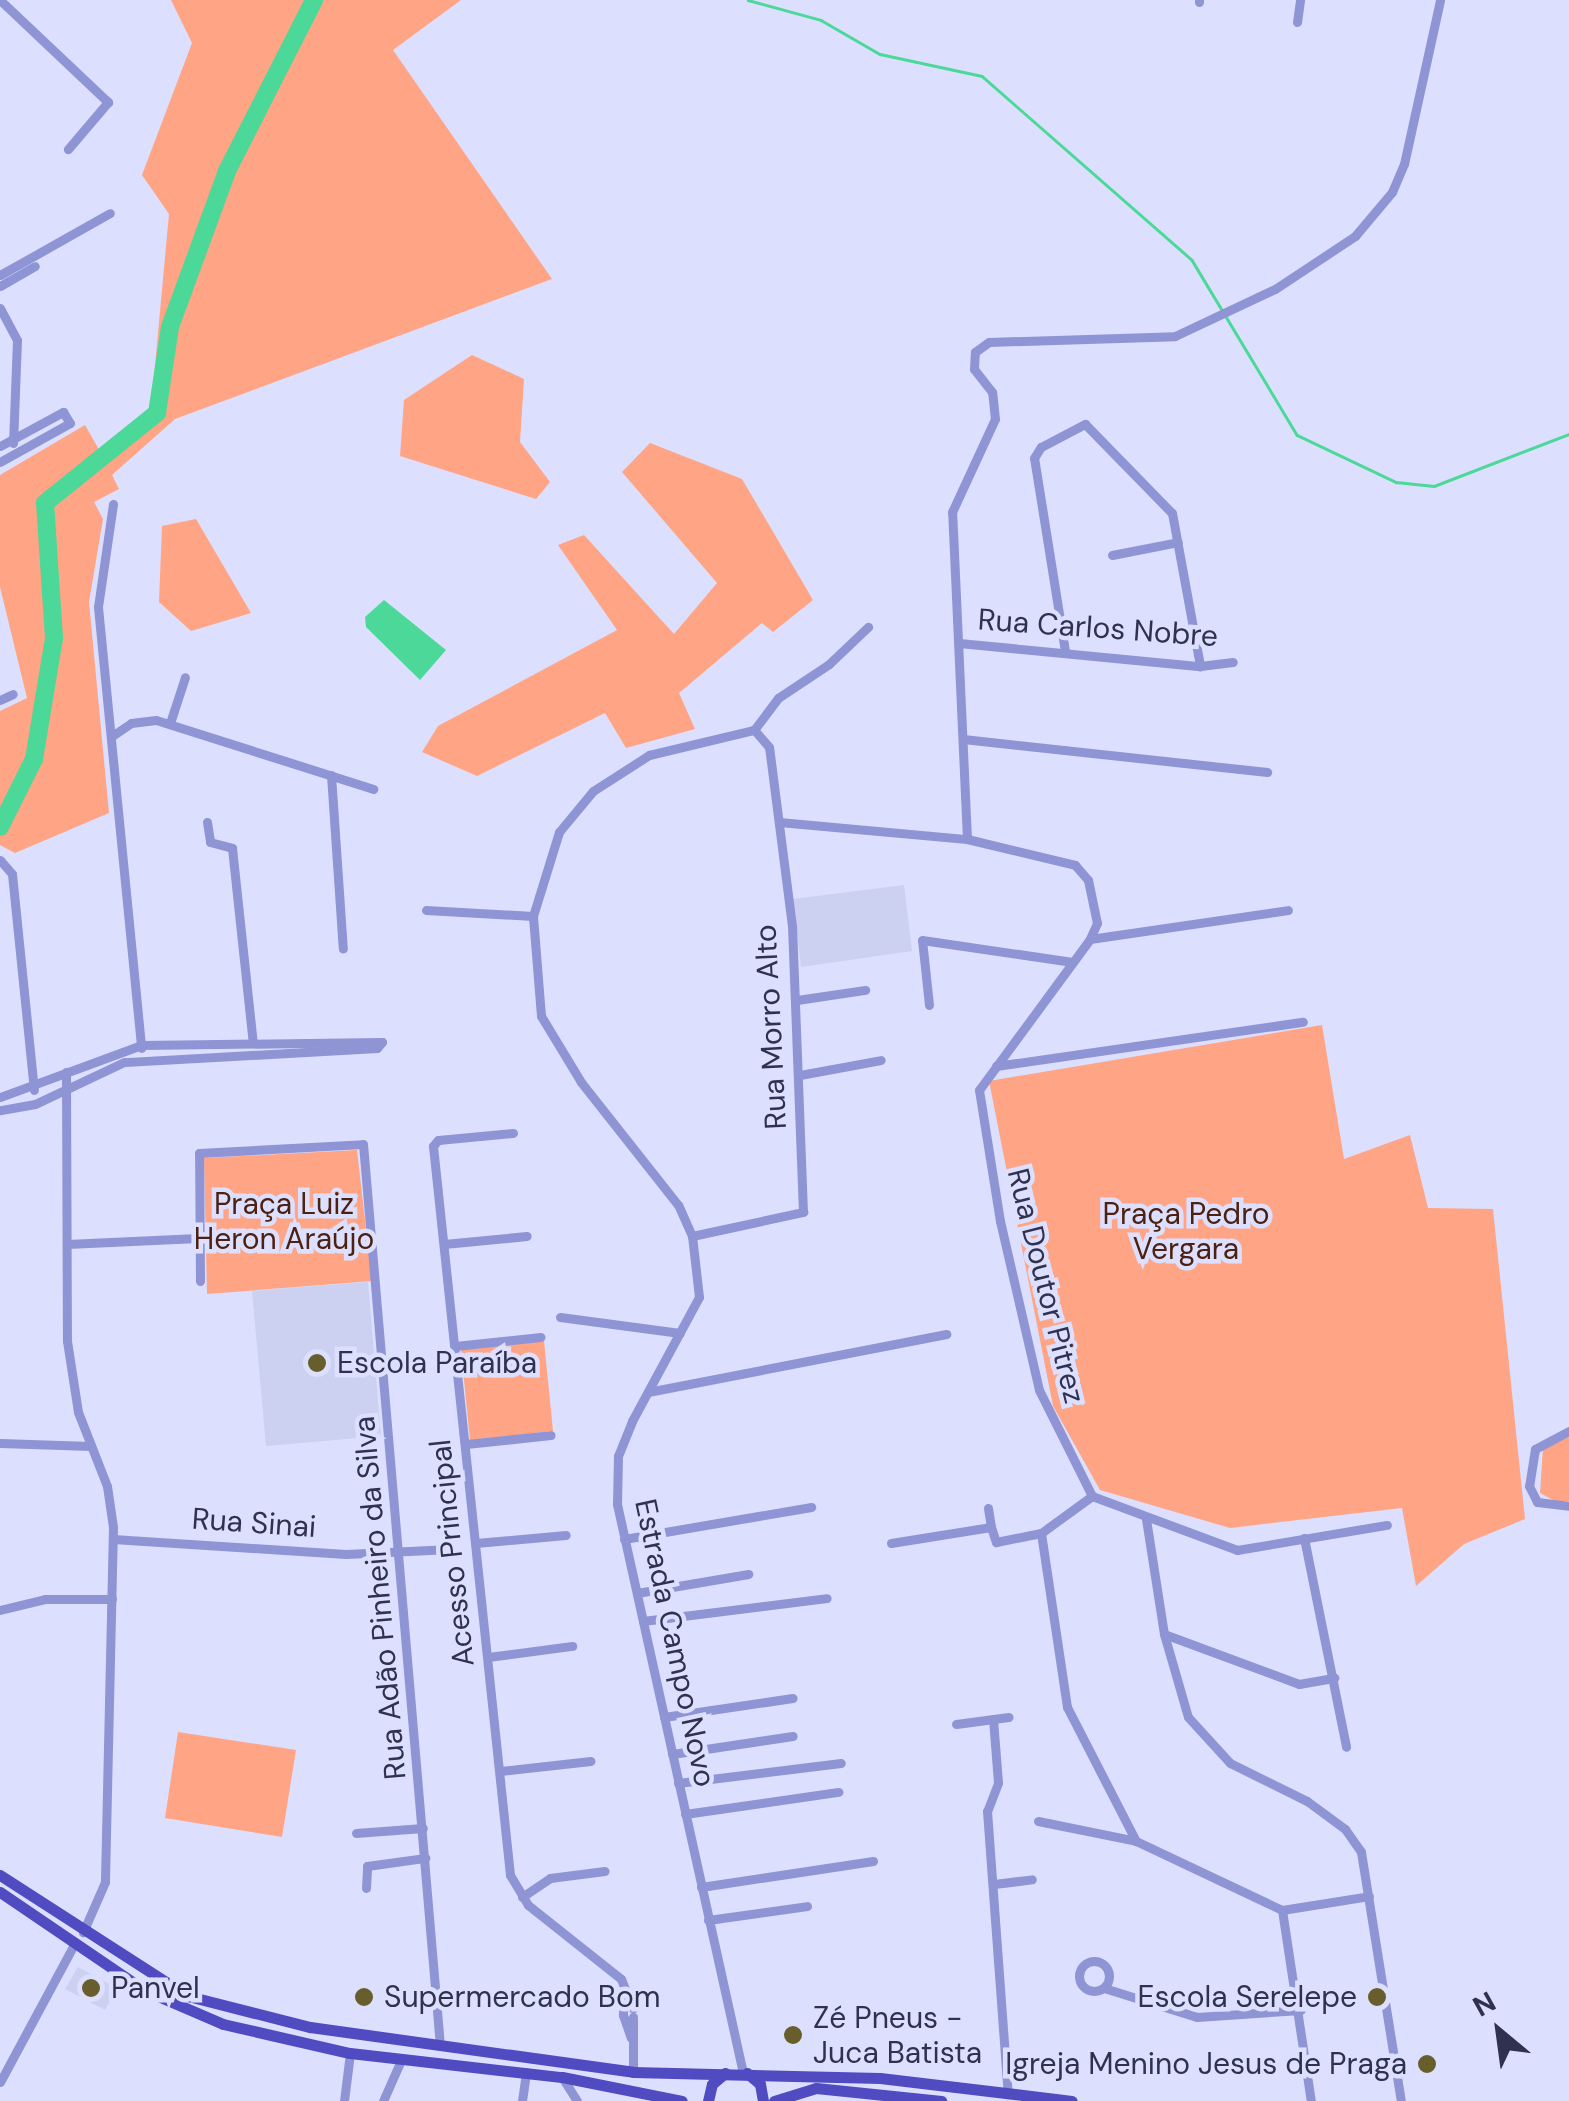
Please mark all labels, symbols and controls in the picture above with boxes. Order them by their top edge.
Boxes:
street label: Rua Carlos Nobre [977,602,1219,654]
street label: Rua Morro Alto [748,923,794,1131]
street label: Rua Doutor Pitrez [999,1165,1093,1407]
park label: Praça Luiz Heron Araújo [194,1186,374,1256]
park label: Praça Pedro Vergara [1103,1196,1269,1266]
place label: Escola Paraíba [337,1345,537,1381]
marker: Escola Paraíba [306,1352,328,1374]
street label: Rua Adão Pinheiro da Silva [346,1415,414,1781]
street label: Acesso Principal [422,1438,482,1668]
street label: Estrada Campo Novo [627,1496,723,1790]
street label: Rua Sinai [191,1501,317,1545]
place label: Panvel [111,1970,200,2006]
marker: Panvel [80,1977,102,1999]
place label: Supermercado Bom [384,1979,660,2015]
place label: Escola Serelepe [1137,1979,1357,2015]
north arrow [1449,1981,1549,2081]
text: N [1466,1983,1502,2025]
marker: Supermercado Bom [353,1986,375,2008]
marker: Escola Serelepe [1366,1986,1388,2008]
place label: Zé Pneus - Juca Batista [813,2000,982,2070]
marker: Zé Pneus - Juca Batista [782,2024,804,2046]
place label: Igreja Menino Jesus de Praga [1005,2046,1407,2082]
marker: Igreja Menino Jesus de Praga [1416,2053,1438,2075]

